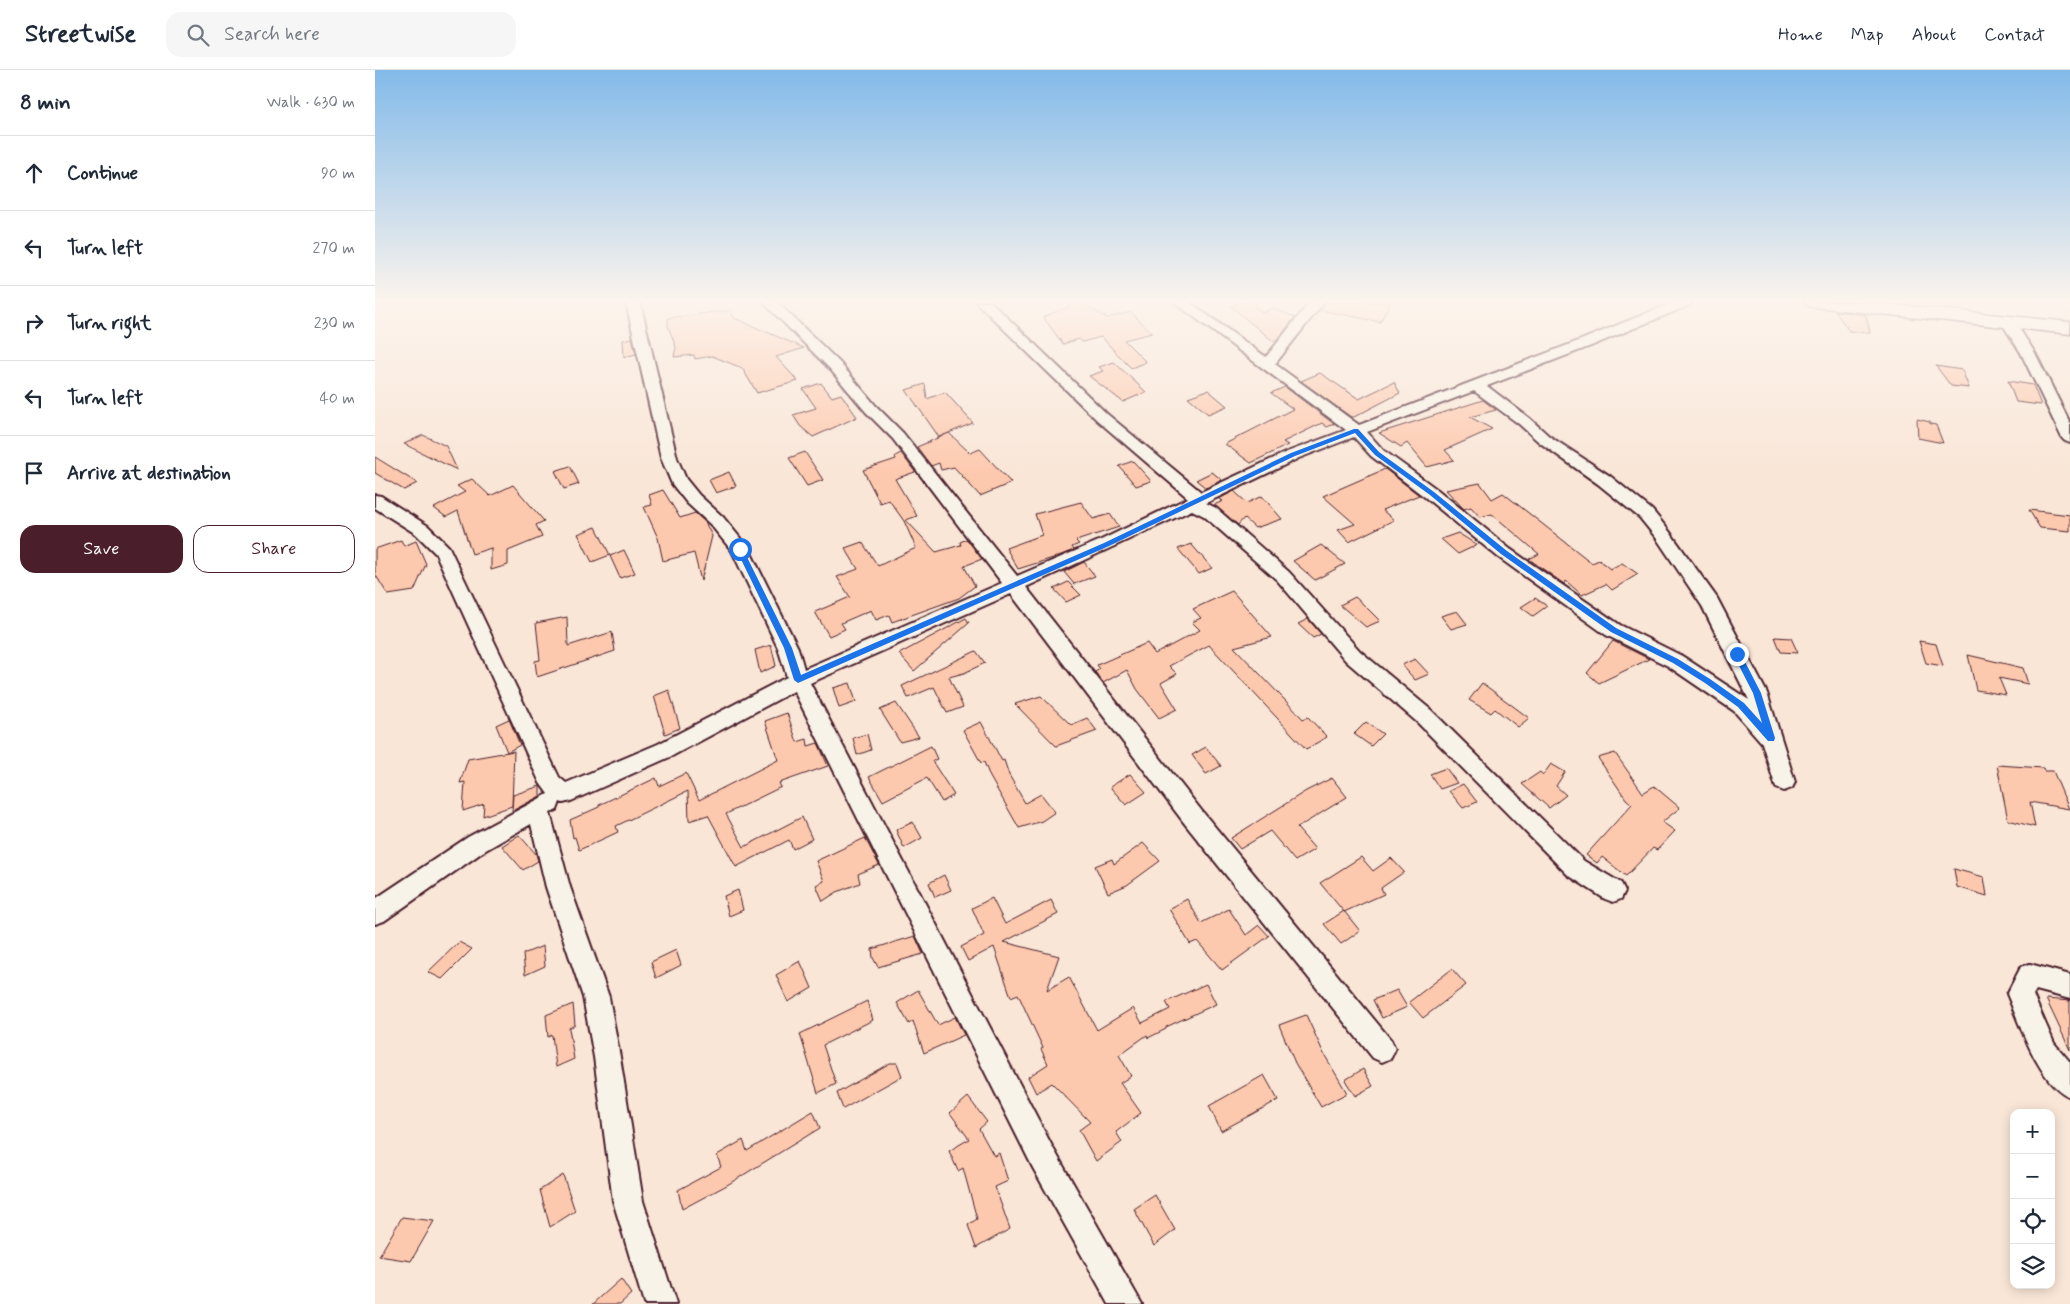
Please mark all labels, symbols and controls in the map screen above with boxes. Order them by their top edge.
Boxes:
search box [166,12,516,57]
text: Streetwise [25,19,136,50]
icon: search [184,21,212,49]
text: Search here [224,22,320,47]
text: Home [1778,23,1823,47]
text: Map [1851,23,1884,47]
text: About [1912,23,1956,47]
text: Contact [1984,23,2045,47]
text: 8 min [20,89,71,117]
text: Walk · 630 m [266,92,355,113]
icon: ahead [20,159,48,187]
text: Continue [67,161,138,186]
text: 90 m [321,163,355,184]
icon: left [20,234,48,262]
text: Turn left [67,236,143,261]
text: 270 m [312,238,355,259]
icon: right [20,309,48,337]
text: Turn right [67,311,151,336]
text: 230 m [314,313,355,334]
icon: left [20,384,48,412]
text: Turn left [67,386,143,411]
text: 40 m [319,388,355,409]
icon: arrive [20,459,48,487]
text: Arrive at destination [67,461,231,486]
button: Save [20,525,183,573]
button: Share [193,525,355,573]
route start [729,538,752,561]
route end [1726,643,1749,666]
map controls [2010,1109,2055,1289]
button: + [2010,1109,2055,1154]
button: − [2010,1154,2055,1199]
button: locate [2010,1199,2055,1244]
button: layers [2010,1244,2055,1289]

